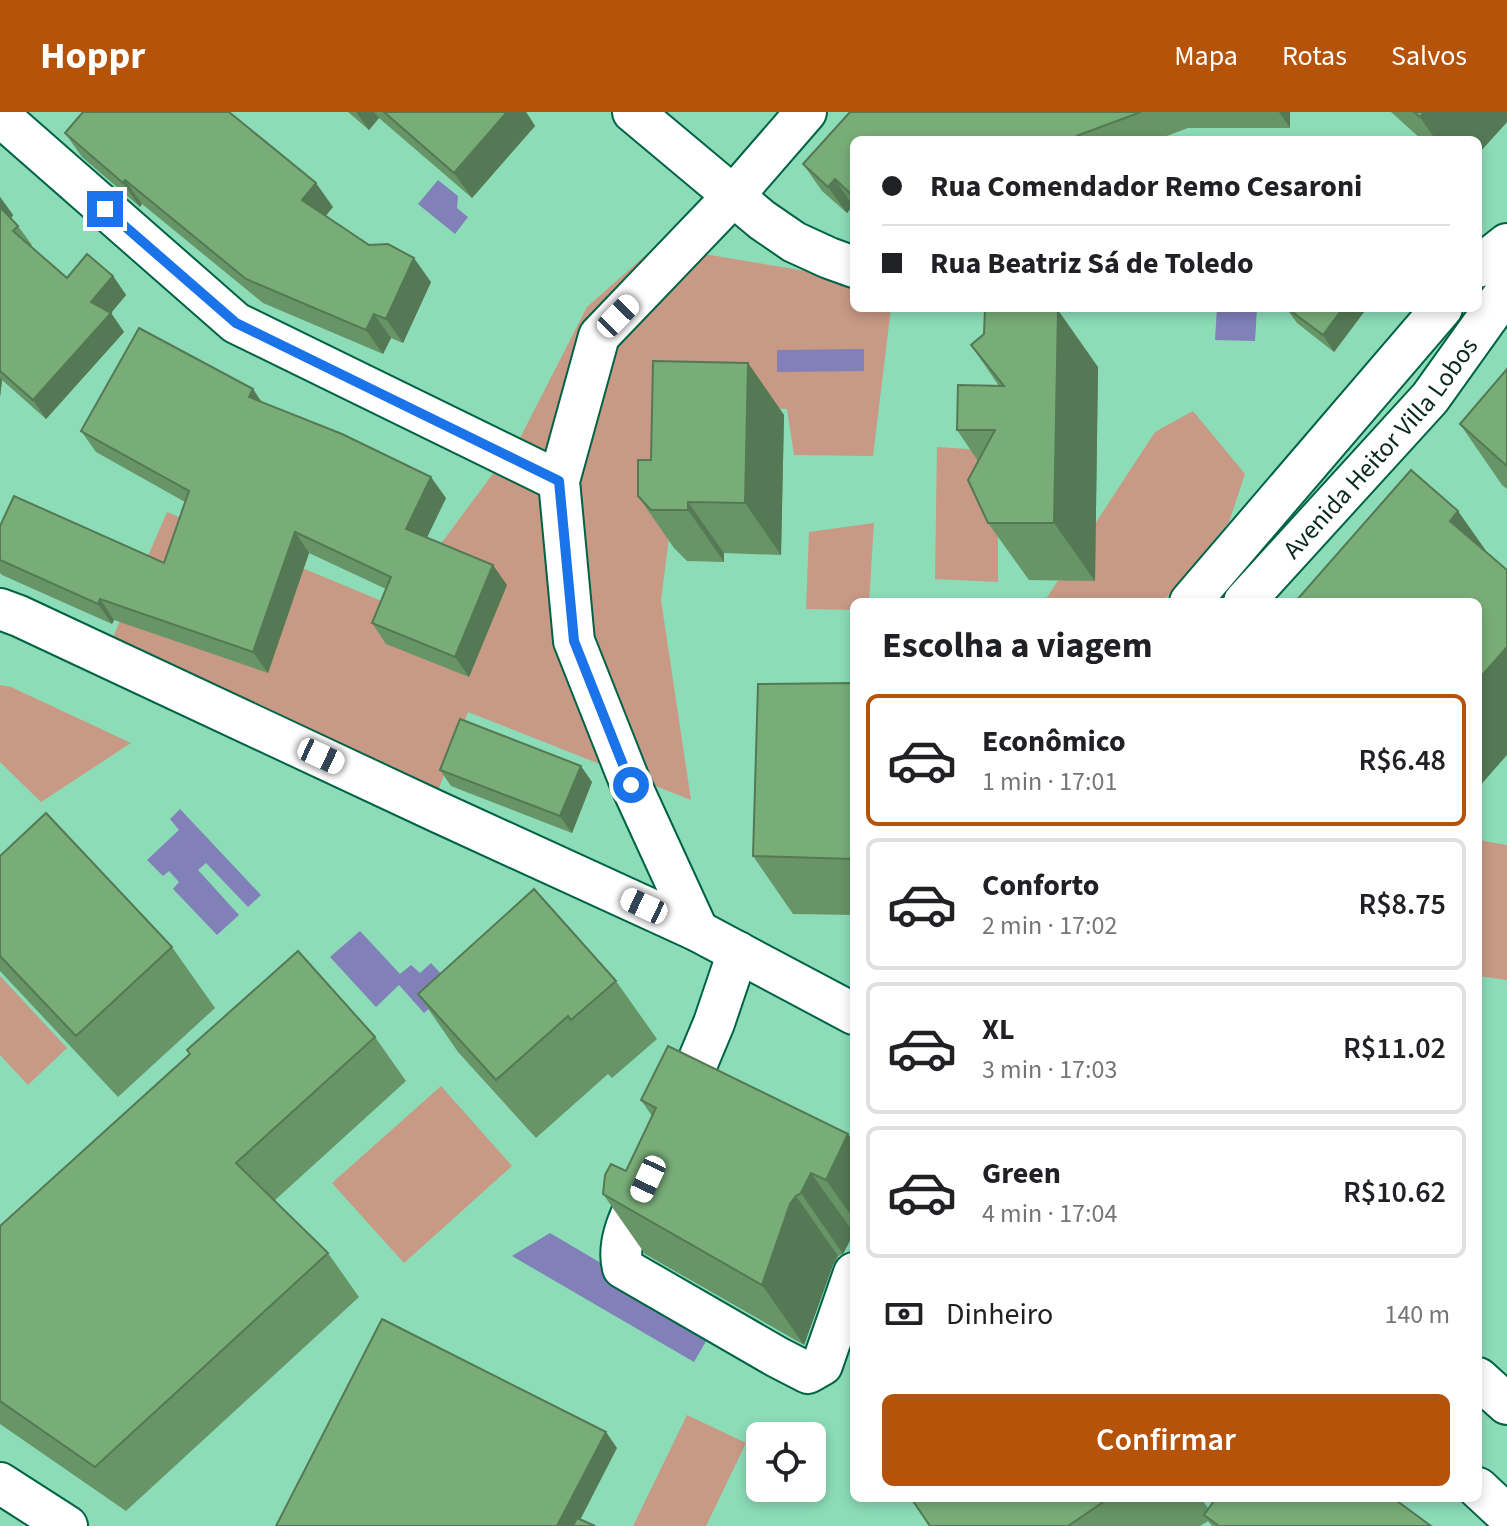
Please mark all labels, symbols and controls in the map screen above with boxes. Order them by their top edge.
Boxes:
text: Hoppr [40,29,145,83]
text: Mapa [1174,36,1238,76]
text: Rotas [1282,36,1347,76]
text: Salvos [1391,36,1467,76]
text: Rua Comendador Remo Cesaroni [930,165,1362,208]
route end [87,191,123,227]
text: Rua Beatriz Sá de Toledo [930,242,1254,285]
car [593,290,643,342]
street label: Avenida Heitor Villa Lobos [1274,329,1486,567]
text: Escolha a viagem [882,620,1153,671]
text: Econômico [982,720,1126,763]
icon: car [886,724,958,796]
car [294,735,348,777]
text: R$6.48 [1358,739,1446,782]
text: 1 min · 17:01 [982,763,1117,800]
route start [613,767,649,803]
text: Conforto [982,864,1099,907]
icon: car [886,868,958,940]
text: R$8.75 [1358,883,1446,926]
car [617,885,671,927]
text: 2 min · 17:02 [982,907,1117,944]
text: XL [982,1008,1015,1051]
icon: car [886,1012,958,1084]
text: R$11.02 [1343,1027,1446,1070]
text: 3 min · 17:03 [982,1051,1117,1088]
car [627,1152,669,1206]
text: Green [982,1152,1061,1195]
icon: car [886,1156,958,1228]
text: R$10.62 [1343,1171,1446,1214]
text: 4 min · 17:04 [982,1195,1117,1232]
icon: cash [882,1292,926,1336]
text: Dinheiro [946,1293,1053,1336]
text: 140 m [1384,1296,1450,1333]
button: Confirmar [882,1394,1450,1486]
map controls [746,1422,826,1502]
button: locate [746,1422,826,1502]

